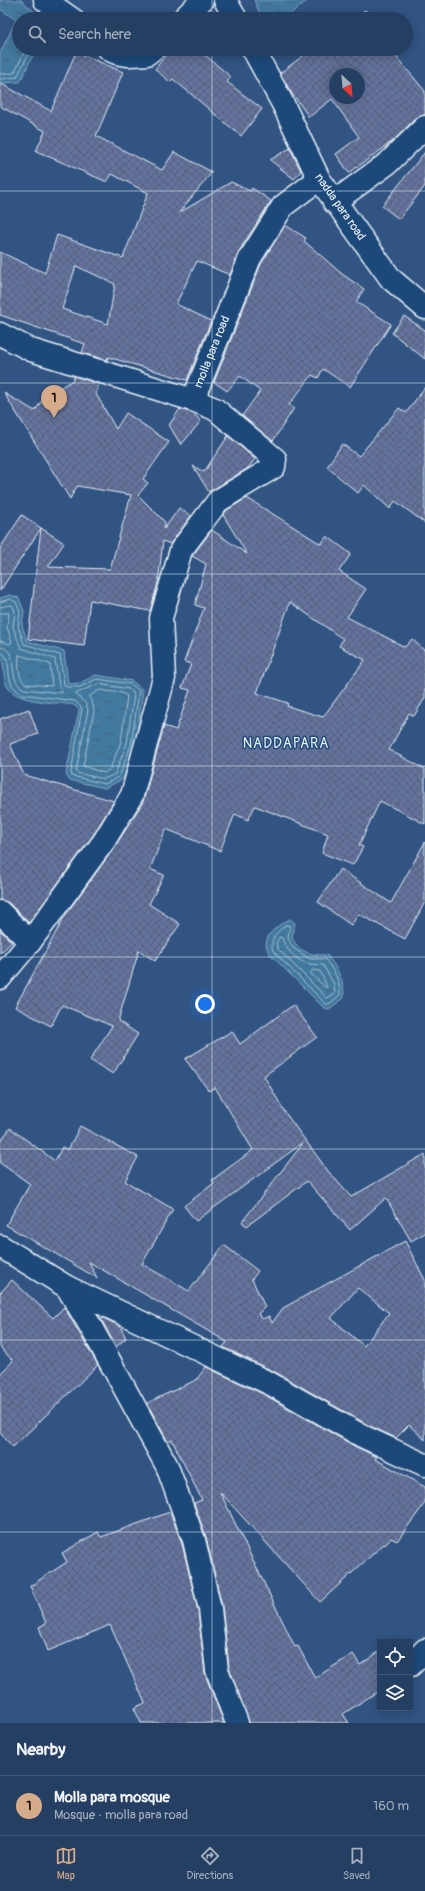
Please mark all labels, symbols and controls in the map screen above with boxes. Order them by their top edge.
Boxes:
search box [12,12,413,56]
icon: search [26,23,48,45]
text: Search here [58,25,131,44]
north arrow [329,68,365,104]
street label: nadda para road [311,171,369,243]
street label: molla para road [191,314,233,390]
pin: 1 [41,385,67,418]
district label: NADDAPARA [243,735,329,752]
your location [195,994,215,1014]
map controls [377,1639,413,1711]
button: locate [377,1639,413,1675]
button: layers [377,1675,413,1711]
text: Nearby [16,1739,65,1760]
text: Molla para mosque [54,1788,170,1807]
text: 1 [26,1798,32,1814]
text: 160 m [373,1798,409,1814]
text: Mosque · molla para road [54,1807,188,1823]
tab: Map [55,1845,77,1882]
tab: Directions [187,1845,233,1882]
tab: Saved [343,1845,370,1882]

